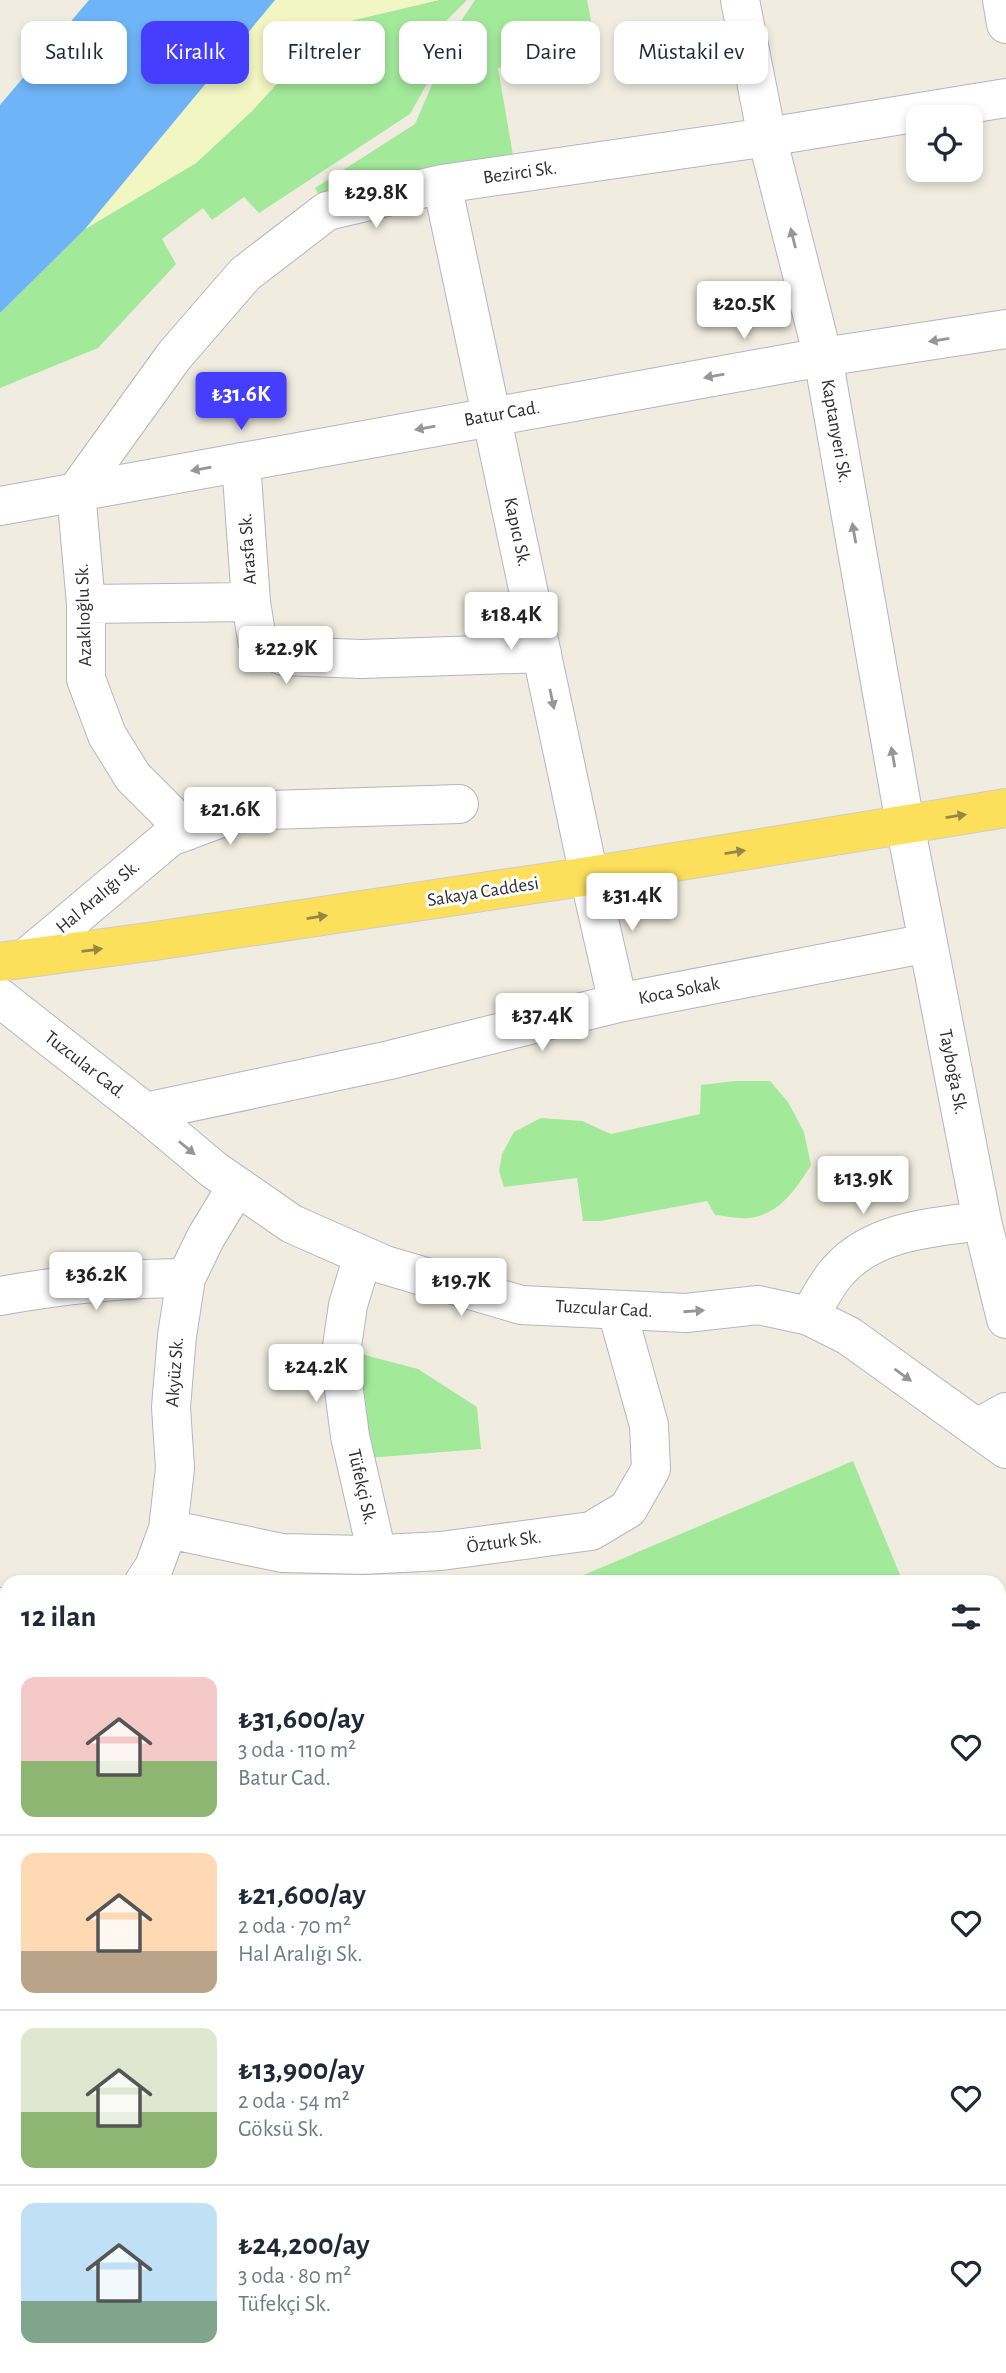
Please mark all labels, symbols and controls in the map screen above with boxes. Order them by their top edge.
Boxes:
chip: Satılık [21,21,127,84]
chip: Kiralık [141,21,249,84]
chip: Filtreler [263,21,385,84]
chip: Yeni [399,21,487,84]
chip: Daire [501,21,600,84]
chip: Müstakil ev [614,21,768,84]
map controls [906,105,983,182]
button: locate [906,105,983,182]
street label: Bezirci Sk. [482,158,558,188]
pin: ₺29.8K [319,170,433,230]
text: ₺29.8K [345,181,407,204]
one-way arrow [787,227,798,249]
pin: ₺20.5K [687,282,801,341]
text: ₺20.5K [713,292,775,315]
one-way arrow [927,334,949,345]
one-way arrow [703,371,725,382]
pin: ₺31.6K [184,372,298,432]
street label: Kaptanyeri Sk. [818,378,854,484]
text: ₺31.6K [212,383,270,406]
street label: Batur Cad. [463,398,541,430]
one-way arrow [414,423,436,434]
one-way arrow [190,464,212,475]
street label: Kapıcı Sk. [500,496,534,568]
street label: Arasfa Sk. [236,513,260,585]
one-way arrow [848,521,859,543]
street label: Azaklıoğlu Sk. [73,563,95,667]
pin: ₺18.4K [454,592,568,652]
text: ₺18.4K [481,603,541,626]
pin: ₺22.9K [229,626,343,686]
text: ₺22.9K [255,637,317,660]
one-way arrow [546,688,557,710]
one-way arrow [888,745,899,767]
pin: ₺21.6K [173,788,287,847]
text: ₺21.6K [200,798,260,821]
one-way arrow [945,810,967,821]
one-way arrow [725,846,747,857]
street label: Hal Aralığı Sk. [53,857,143,937]
street label: Sakaya Caddesi [426,874,540,910]
pin: ₺31.4K [575,874,689,933]
text: ₺31.4K [602,884,662,907]
one-way arrow [306,911,328,922]
one-way arrow [81,944,103,955]
street label: Koca Sokak [637,974,721,1008]
pin: ₺37.4K [485,993,599,1053]
text: ₺37.4K [512,1004,572,1027]
street label: Tuzcular Cad. [41,1027,129,1103]
street label: Tayboğa Sk. [935,1028,971,1116]
one-way arrow [179,1140,196,1155]
pin: ₺13.9K [806,1156,920,1216]
text: ₺13.9K [834,1167,892,1190]
pin: ₺36.2K [39,1252,153,1312]
pin: ₺19.7K [404,1258,518,1318]
text: ₺36.2K [65,1263,127,1286]
text: ₺19.7K [432,1269,490,1292]
street label: Tuzcular Cad. [555,1297,653,1321]
one-way arrow [683,1305,705,1316]
street label: Akyüz Sk. [163,1336,187,1408]
pin: ₺24.2K [259,1344,373,1404]
text: ₺24.2K [285,1355,347,1378]
one-way arrow [894,1368,912,1382]
street label: Tüfekçi Sk. [344,1447,380,1527]
street label: Özturk Sk. [465,1526,543,1557]
icon: filters [947,1598,985,1636]
text: 12 ilan [21,1602,96,1632]
text: ₺31,600/ay [238,1704,365,1734]
icon: home [77,1705,161,1789]
icon: heart [947,1728,985,1766]
text: 3 oda · 110 m² [238,1739,356,1762]
text: Batur Cad. [238,1767,331,1790]
text: ₺21,600/ay [238,1880,366,1910]
icon: home [77,1881,161,1965]
icon: heart [947,1904,985,1942]
text: 2 oda · 70 m² [238,1915,351,1938]
text: Hal Aralığı Sk. [238,1943,362,1966]
text: ₺13,900/ay [238,2055,365,2085]
icon: home [77,2056,161,2140]
icon: heart [947,2079,985,2117]
text: 2 oda · 54 m² [238,2090,350,2113]
text: Göksü Sk. [238,2118,324,2141]
text: ₺24,200/ay [238,2230,370,2260]
icon: home [77,2231,161,2315]
icon: heart [947,2254,985,2292]
text: 3 oda · 80 m² [238,2265,351,2288]
text: Tüfekçi Sk. [238,2293,331,2316]

